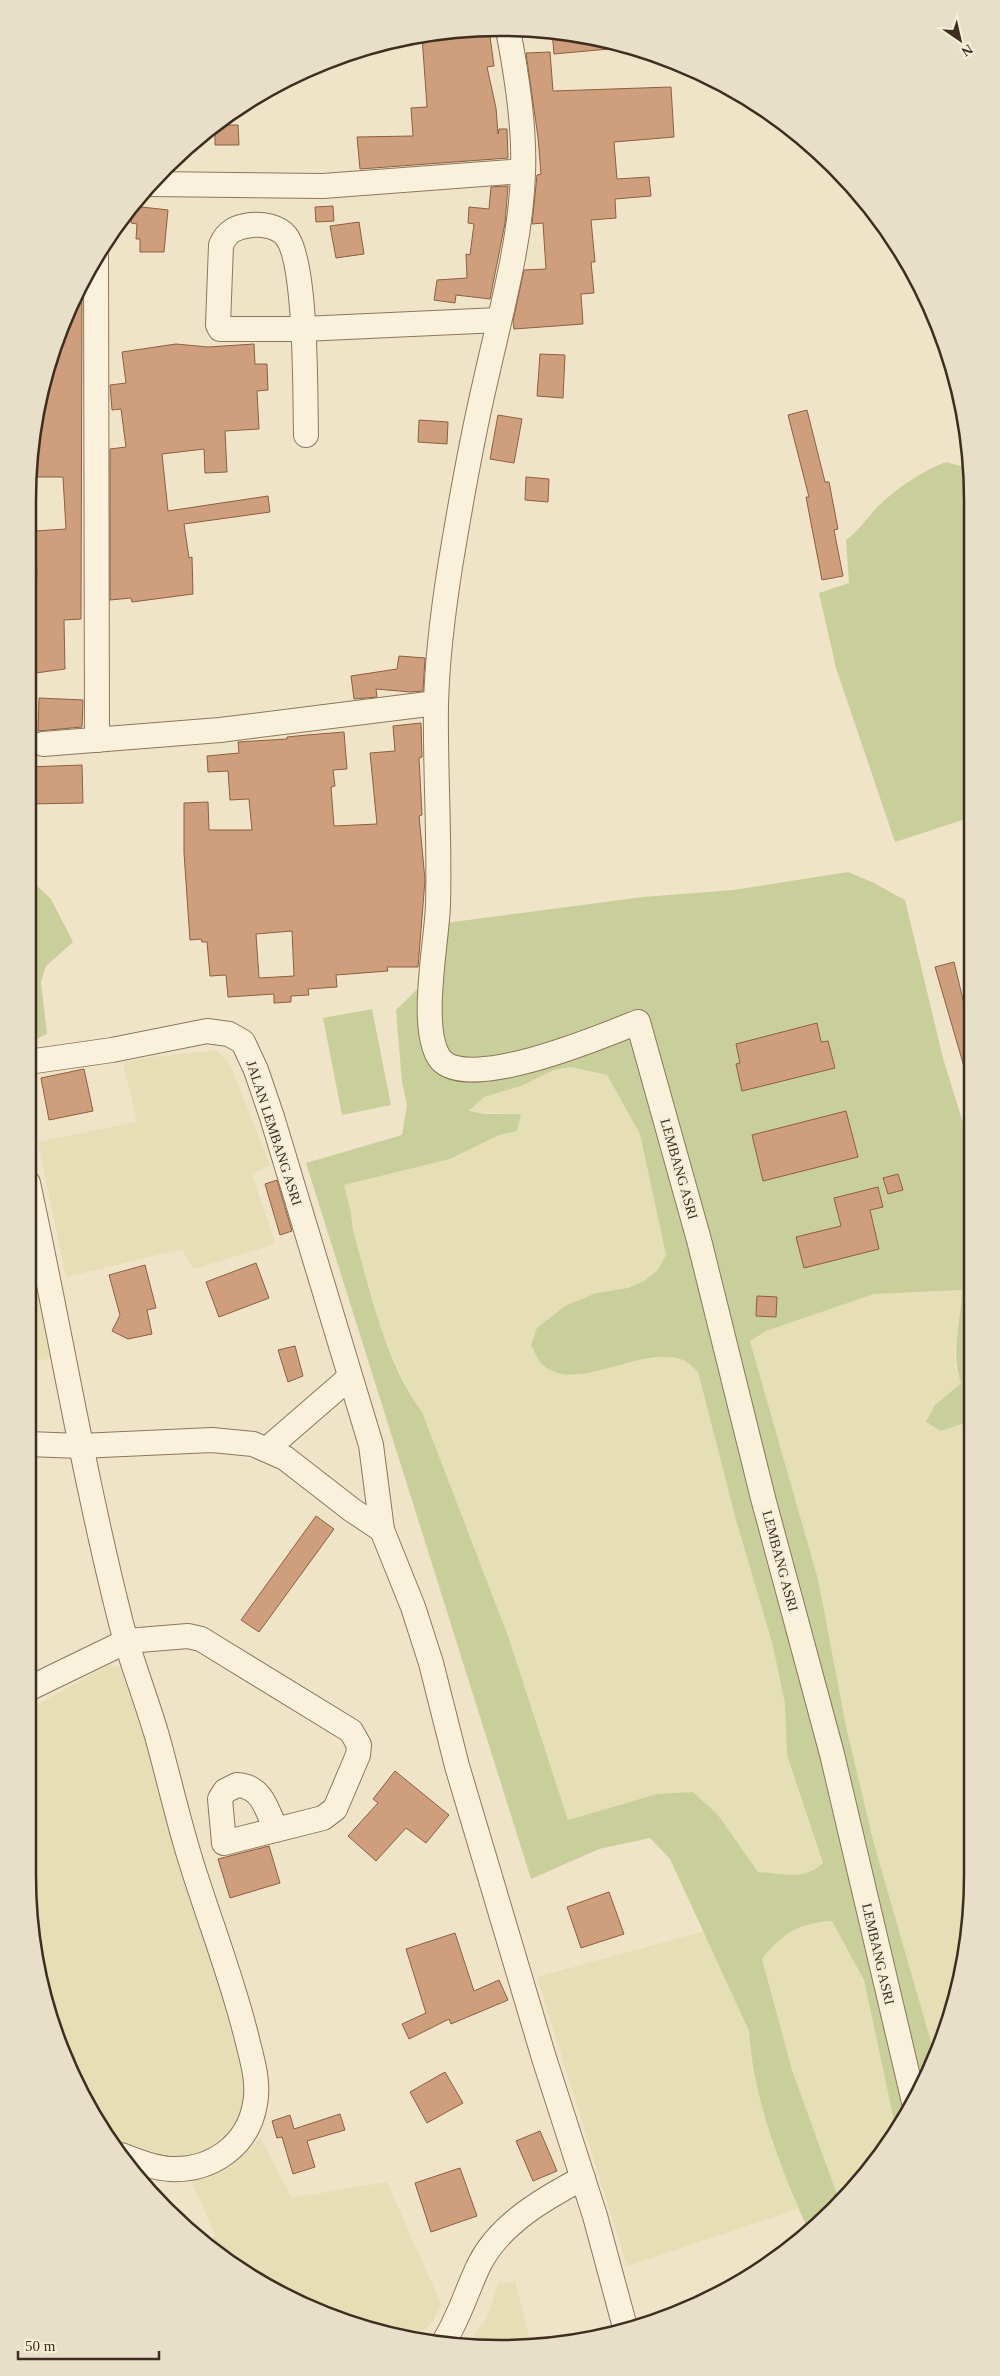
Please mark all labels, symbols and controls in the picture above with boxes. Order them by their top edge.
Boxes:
north arrow [935,15,985,65]
text: N [959,41,975,59]
street label: JALAN LEMBANG ASRI [243,1059,305,1208]
street label: LEMBANG ASRI [657,1117,701,1221]
street label: LEMBANG ASRI [759,1509,801,1613]
street label: LEMBANG ASRI [859,1902,897,2007]
scale bar [18,2328,159,2360]
text: 50 m [25,2338,56,2354]

